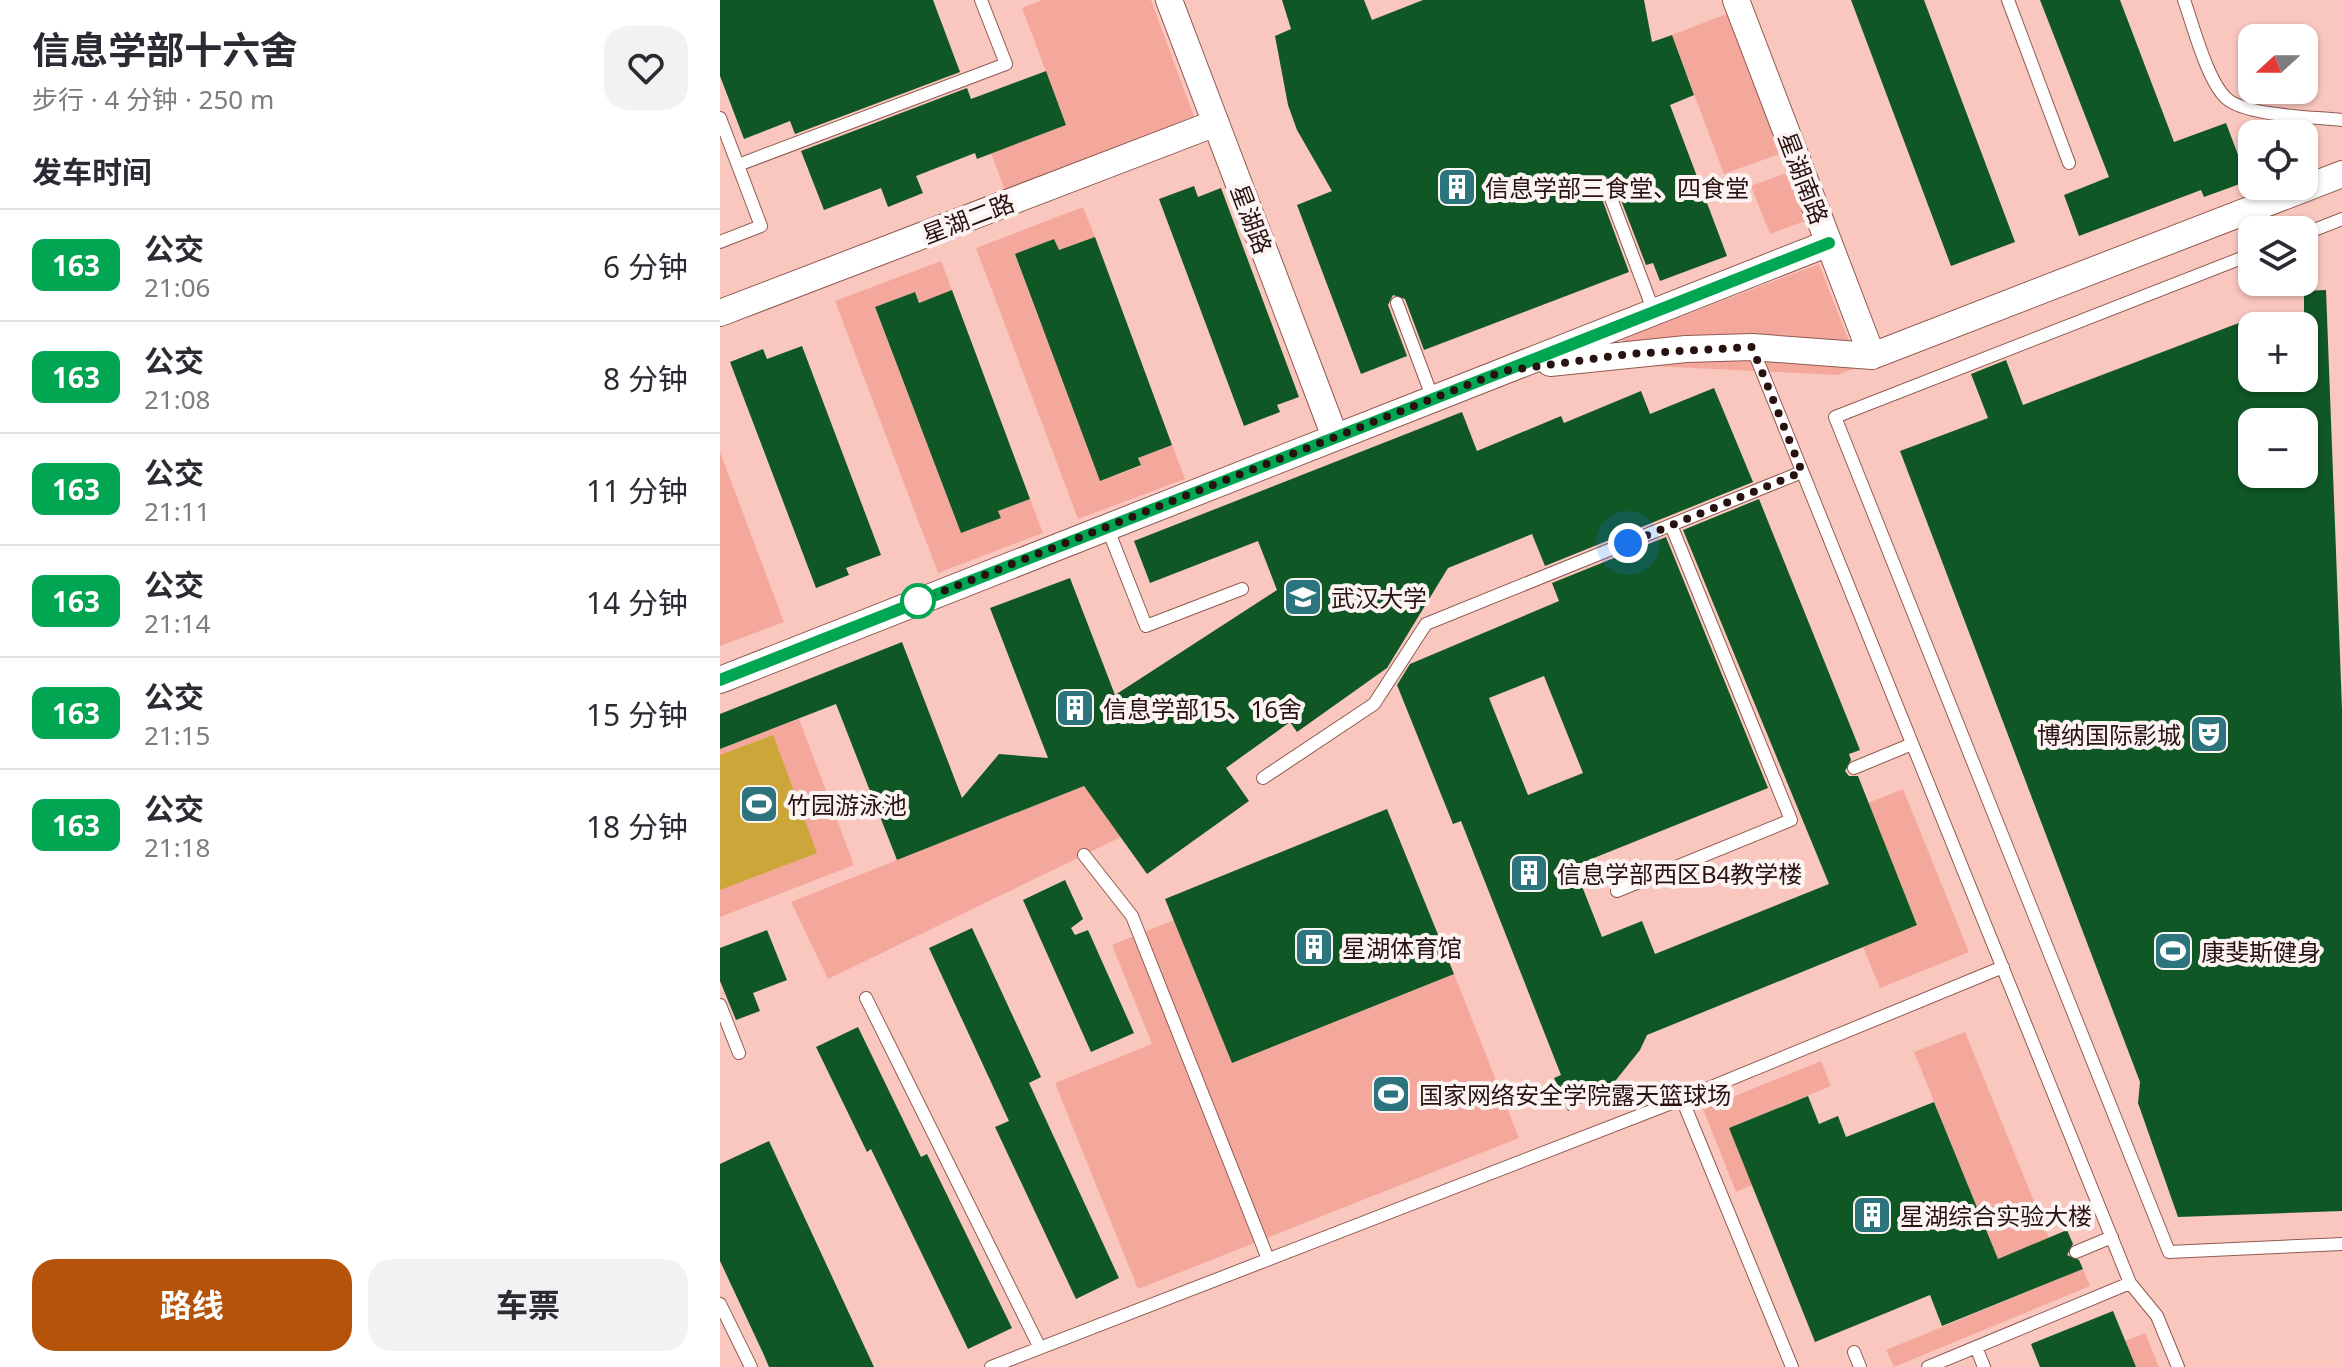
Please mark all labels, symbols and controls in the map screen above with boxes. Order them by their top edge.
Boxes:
text: 信息学部十六舍 [32,23,298,75]
north arrow [2238,24,2318,104]
map controls [2238,24,2318,488]
button: heart [604,26,688,110]
text: 步行 · 4 分钟 · 250 m [32,81,274,117]
button: locate [2238,120,2318,200]
street label: 星湖南路 [1771,127,1837,229]
text: 发车时间 [32,151,152,192]
building icon: 信息学部三食堂、四食堂 [1436,166,1478,208]
place label: 信息学部三食堂、四食堂 [1485,171,1749,204]
street label: 星湖路 [1224,179,1280,259]
street label: 星湖二路 [917,185,1019,251]
button: layers [2238,216,2318,296]
text: 公交 [144,228,204,269]
text: 163 [52,246,100,284]
text: 6 分钟 [603,246,688,287]
text: 21:06 [144,269,210,305]
button: + [2238,312,2318,392]
text: 公交 [144,340,204,381]
text: 163 [52,358,100,396]
text: 8 分钟 [603,358,688,399]
text: 21:08 [144,381,210,417]
button: − [2238,408,2318,488]
text: 公交 [144,452,204,493]
text: 163 [52,470,100,508]
text: 11 分钟 [586,470,688,511]
text: 21:11 [144,493,210,529]
your location [1608,523,1648,563]
text: 公交 [144,564,204,605]
school or university icon: 武汉大学 [1282,576,1324,618]
place label: 武汉大学 [1331,581,1427,614]
text: 163 [52,582,100,620]
text: 14 分钟 [586,582,688,623]
unlabelled marker [901,584,935,618]
text: 21:14 [144,605,210,641]
text: 公交 [144,676,204,717]
building icon: 信息学部15、16舍 [1054,687,1096,729]
place label: 信息学部15、16舍 [1103,692,1302,725]
text: 163 [52,694,100,732]
text: 15 分钟 [586,694,688,735]
theatre icon: 博纳国际影城 [2188,713,2230,755]
text: 21:15 [144,717,210,753]
place label: 博纳国际影城 [2037,718,2181,751]
sports icon: 竹园游泳池 [738,783,780,825]
text: 公交 [144,788,204,829]
place label: 竹园游泳池 [787,788,907,821]
text: 163 [52,806,100,844]
text: 18 分钟 [586,806,688,847]
text: 21:18 [144,829,210,865]
building icon: 信息学部西区B4教学楼 [1508,852,1550,894]
place label: 信息学部西区B4教学楼 [1557,857,1802,890]
building icon: 星湖体育馆 [1293,926,1335,968]
sports icon: 康斐斯健身 [2152,930,2194,972]
place label: 星湖体育馆 [1342,931,1462,964]
place label: 康斐斯健身 [2201,935,2321,968]
sports icon: 国家网络安全学院露天篮球场 [1370,1073,1412,1115]
place label: 国家网络安全学院露天篮球场 [1419,1078,1731,1111]
building icon: 星湖综合实验大楼 [1851,1194,1893,1236]
place label: 星湖综合实验大楼 [1900,1199,2092,1232]
button: 路线 [32,1259,352,1351]
button: 车票 [368,1259,688,1351]

